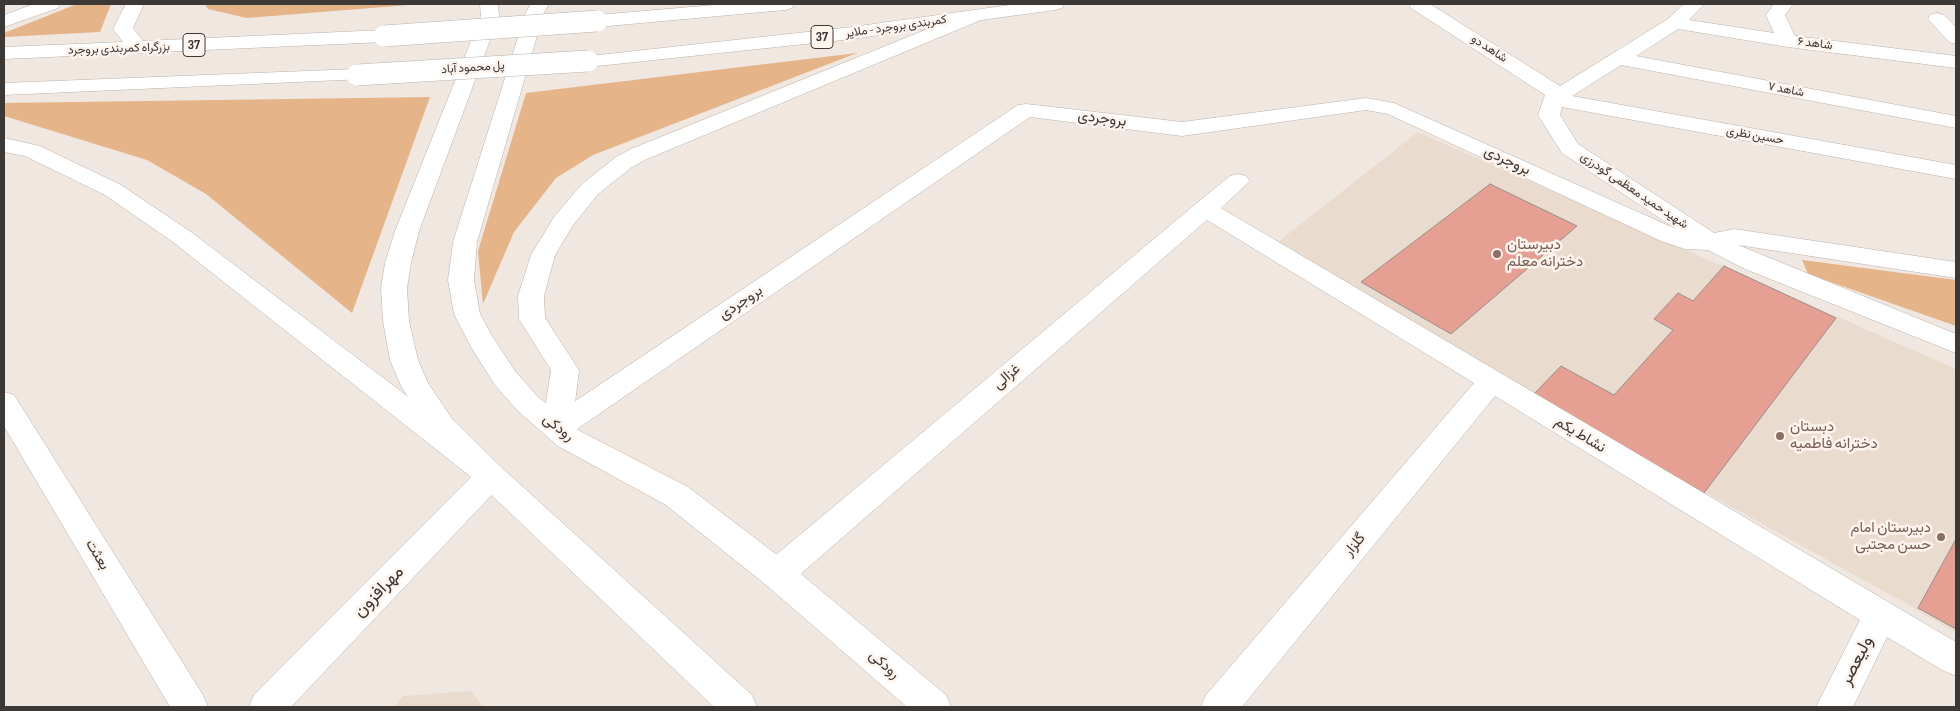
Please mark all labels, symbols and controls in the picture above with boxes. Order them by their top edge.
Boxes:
street label: کمربندی بروجرد - ملایر [844,13,948,41]
road number: 37 [811,26,833,48]
street label: شاهد دو [1468,32,1510,66]
road number: 37 [183,34,205,56]
street label: شاهد ۶ [1797,35,1833,53]
street label: بزرگراه کمربندی بروجرد [68,40,170,58]
street label: پل محمود آباد [441,59,505,77]
street label: شاهد ۷ [1767,79,1805,101]
street label: بروجردی [1077,107,1127,131]
street label: حسین نظری [1725,124,1785,148]
street label: بروجردی [1481,142,1533,180]
street label: شهید حمید معظمی گودرزی [1577,150,1691,232]
place label: دبیرستان دخترانه معلم [1507,236,1583,271]
marker: دبیرستان دخترانه معلم [1491,248,1503,260]
street label: بروجردی [716,282,766,324]
street label: غزالی [990,360,1024,394]
street label: رودکی [539,410,577,446]
street label: نشاط یکم [1551,413,1609,457]
place label: دبستان دخترانه فاطمیه [1790,418,1878,453]
marker: دبستان دخترانه فاطمیه [1774,430,1786,442]
place label: دبیرستان امام حسن مجتبی [1850,519,1931,554]
street label: گلزار [1340,530,1370,560]
marker: دبیرستان امام حسن مجتبی [1935,531,1947,543]
street label: بعثت [81,537,113,573]
street label: مهرافزون [349,562,409,622]
street label: ولیعصر [1835,633,1879,689]
street label: رودکی [865,647,903,683]

